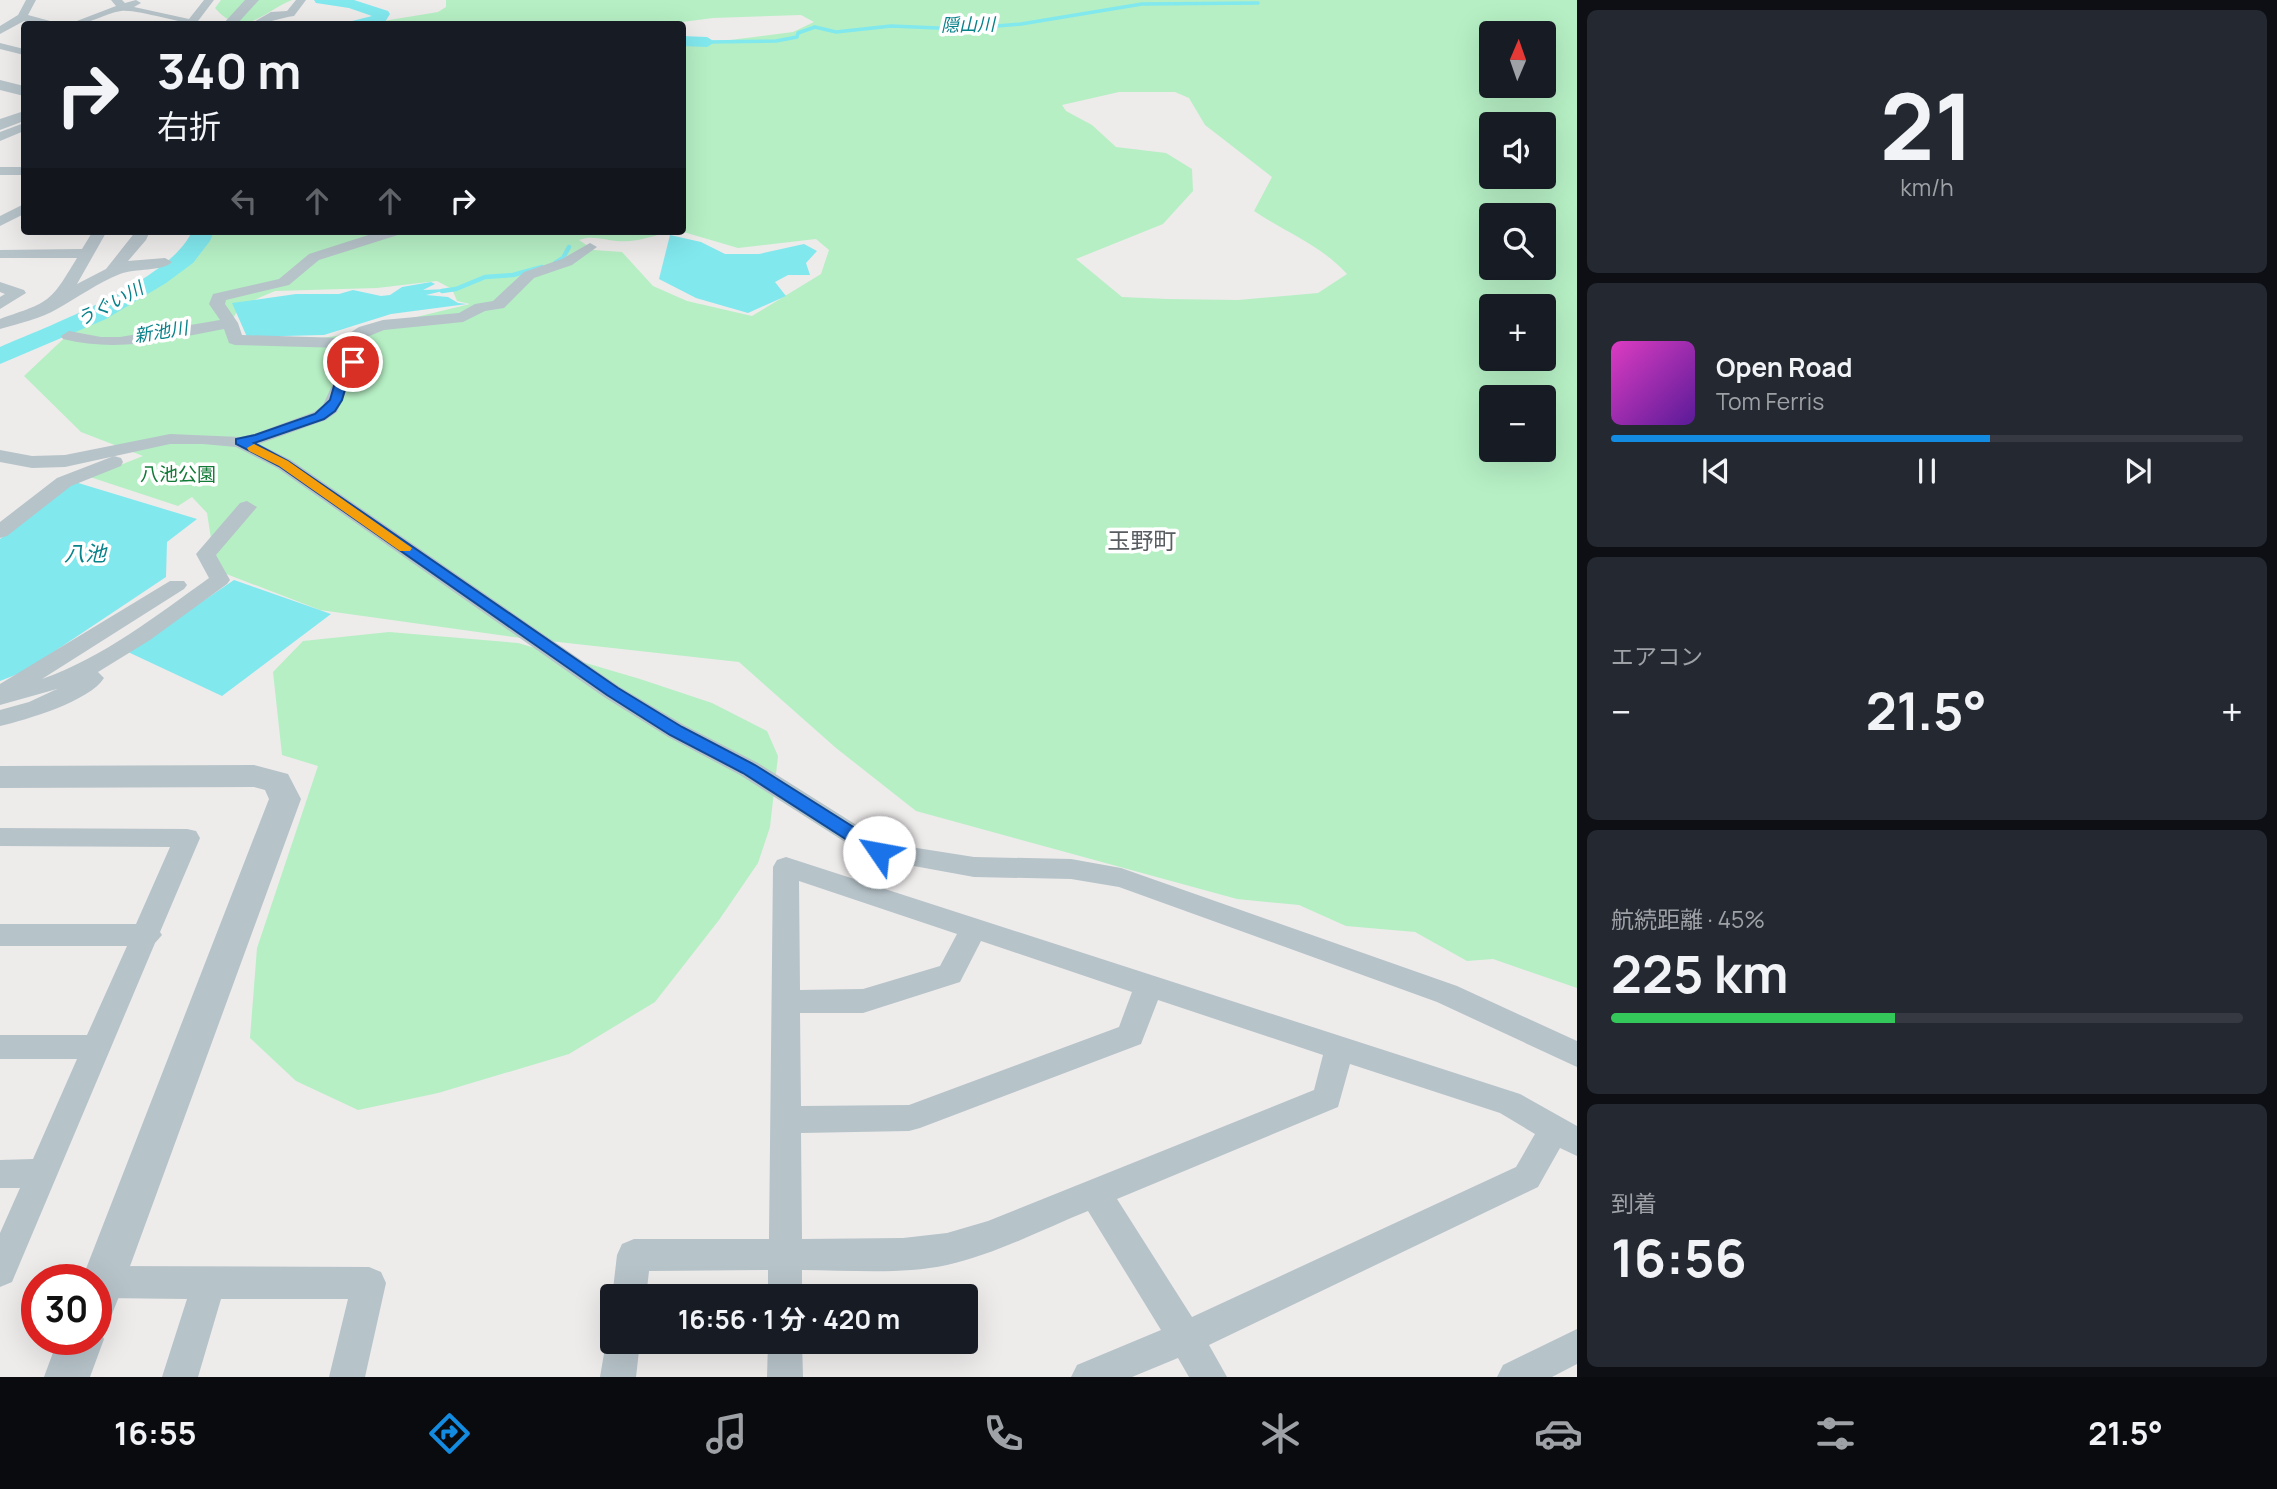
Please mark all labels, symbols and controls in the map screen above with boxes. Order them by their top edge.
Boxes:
water label: 隠山川 [941,11,997,36]
north arrow [1479,21,1556,98]
map controls [1479,21,1556,462]
text: 340 m [157,37,301,104]
icon: right [42,49,133,140]
text: 21 [1880,63,1974,187]
text: 右折 [157,104,221,148]
button: sound [1479,112,1556,189]
text: km/h [1900,171,1954,203]
icon: left [225,182,263,220]
icon: ahead [298,182,336,220]
icon: ahead [371,182,409,220]
icon: right [444,182,482,220]
button: search [1479,203,1556,280]
water label: うぐい川 [72,275,149,331]
button: + [1479,294,1556,371]
water label: 新池川 [132,315,191,347]
pin [323,332,383,392]
icon: arrive [334,343,372,381]
text: Open Road [1716,349,1852,385]
button: − [1479,385,1556,462]
text: Tom Ferris [1716,385,1824,417]
icon: previous [1697,452,1735,490]
icon: pause [1908,452,1946,490]
icon: next [2119,452,2157,490]
park label: 八池公園 [140,461,216,487]
district label: 玉野町 [1108,524,1177,556]
water label: 八池 [64,539,108,567]
text: エアコン [1611,640,1703,672]
text: 21.5° [1866,675,1987,746]
text: − [1611,685,1632,737]
text: + [2221,685,2243,737]
position arrow [842,815,916,889]
text: 航続距離 · 45% [1611,903,1765,935]
text: 225 km [1611,938,1789,1009]
text: 到着 [1611,1187,1657,1219]
text: 16:56 [1611,1222,1747,1293]
speed limit sign: 30 [21,1264,112,1355]
text: 16:56 · 1 分 · 420 m [678,1301,900,1337]
icon: directions [425,1409,474,1458]
icon: music [702,1409,751,1458]
icon: phone [979,1409,1028,1458]
icon: climate [1256,1409,1305,1458]
icon: car [1534,1409,1583,1458]
icon: filters [1811,1409,1860,1458]
text: 16:55 [114,1411,196,1455]
text: 21.5° [2088,1411,2163,1455]

